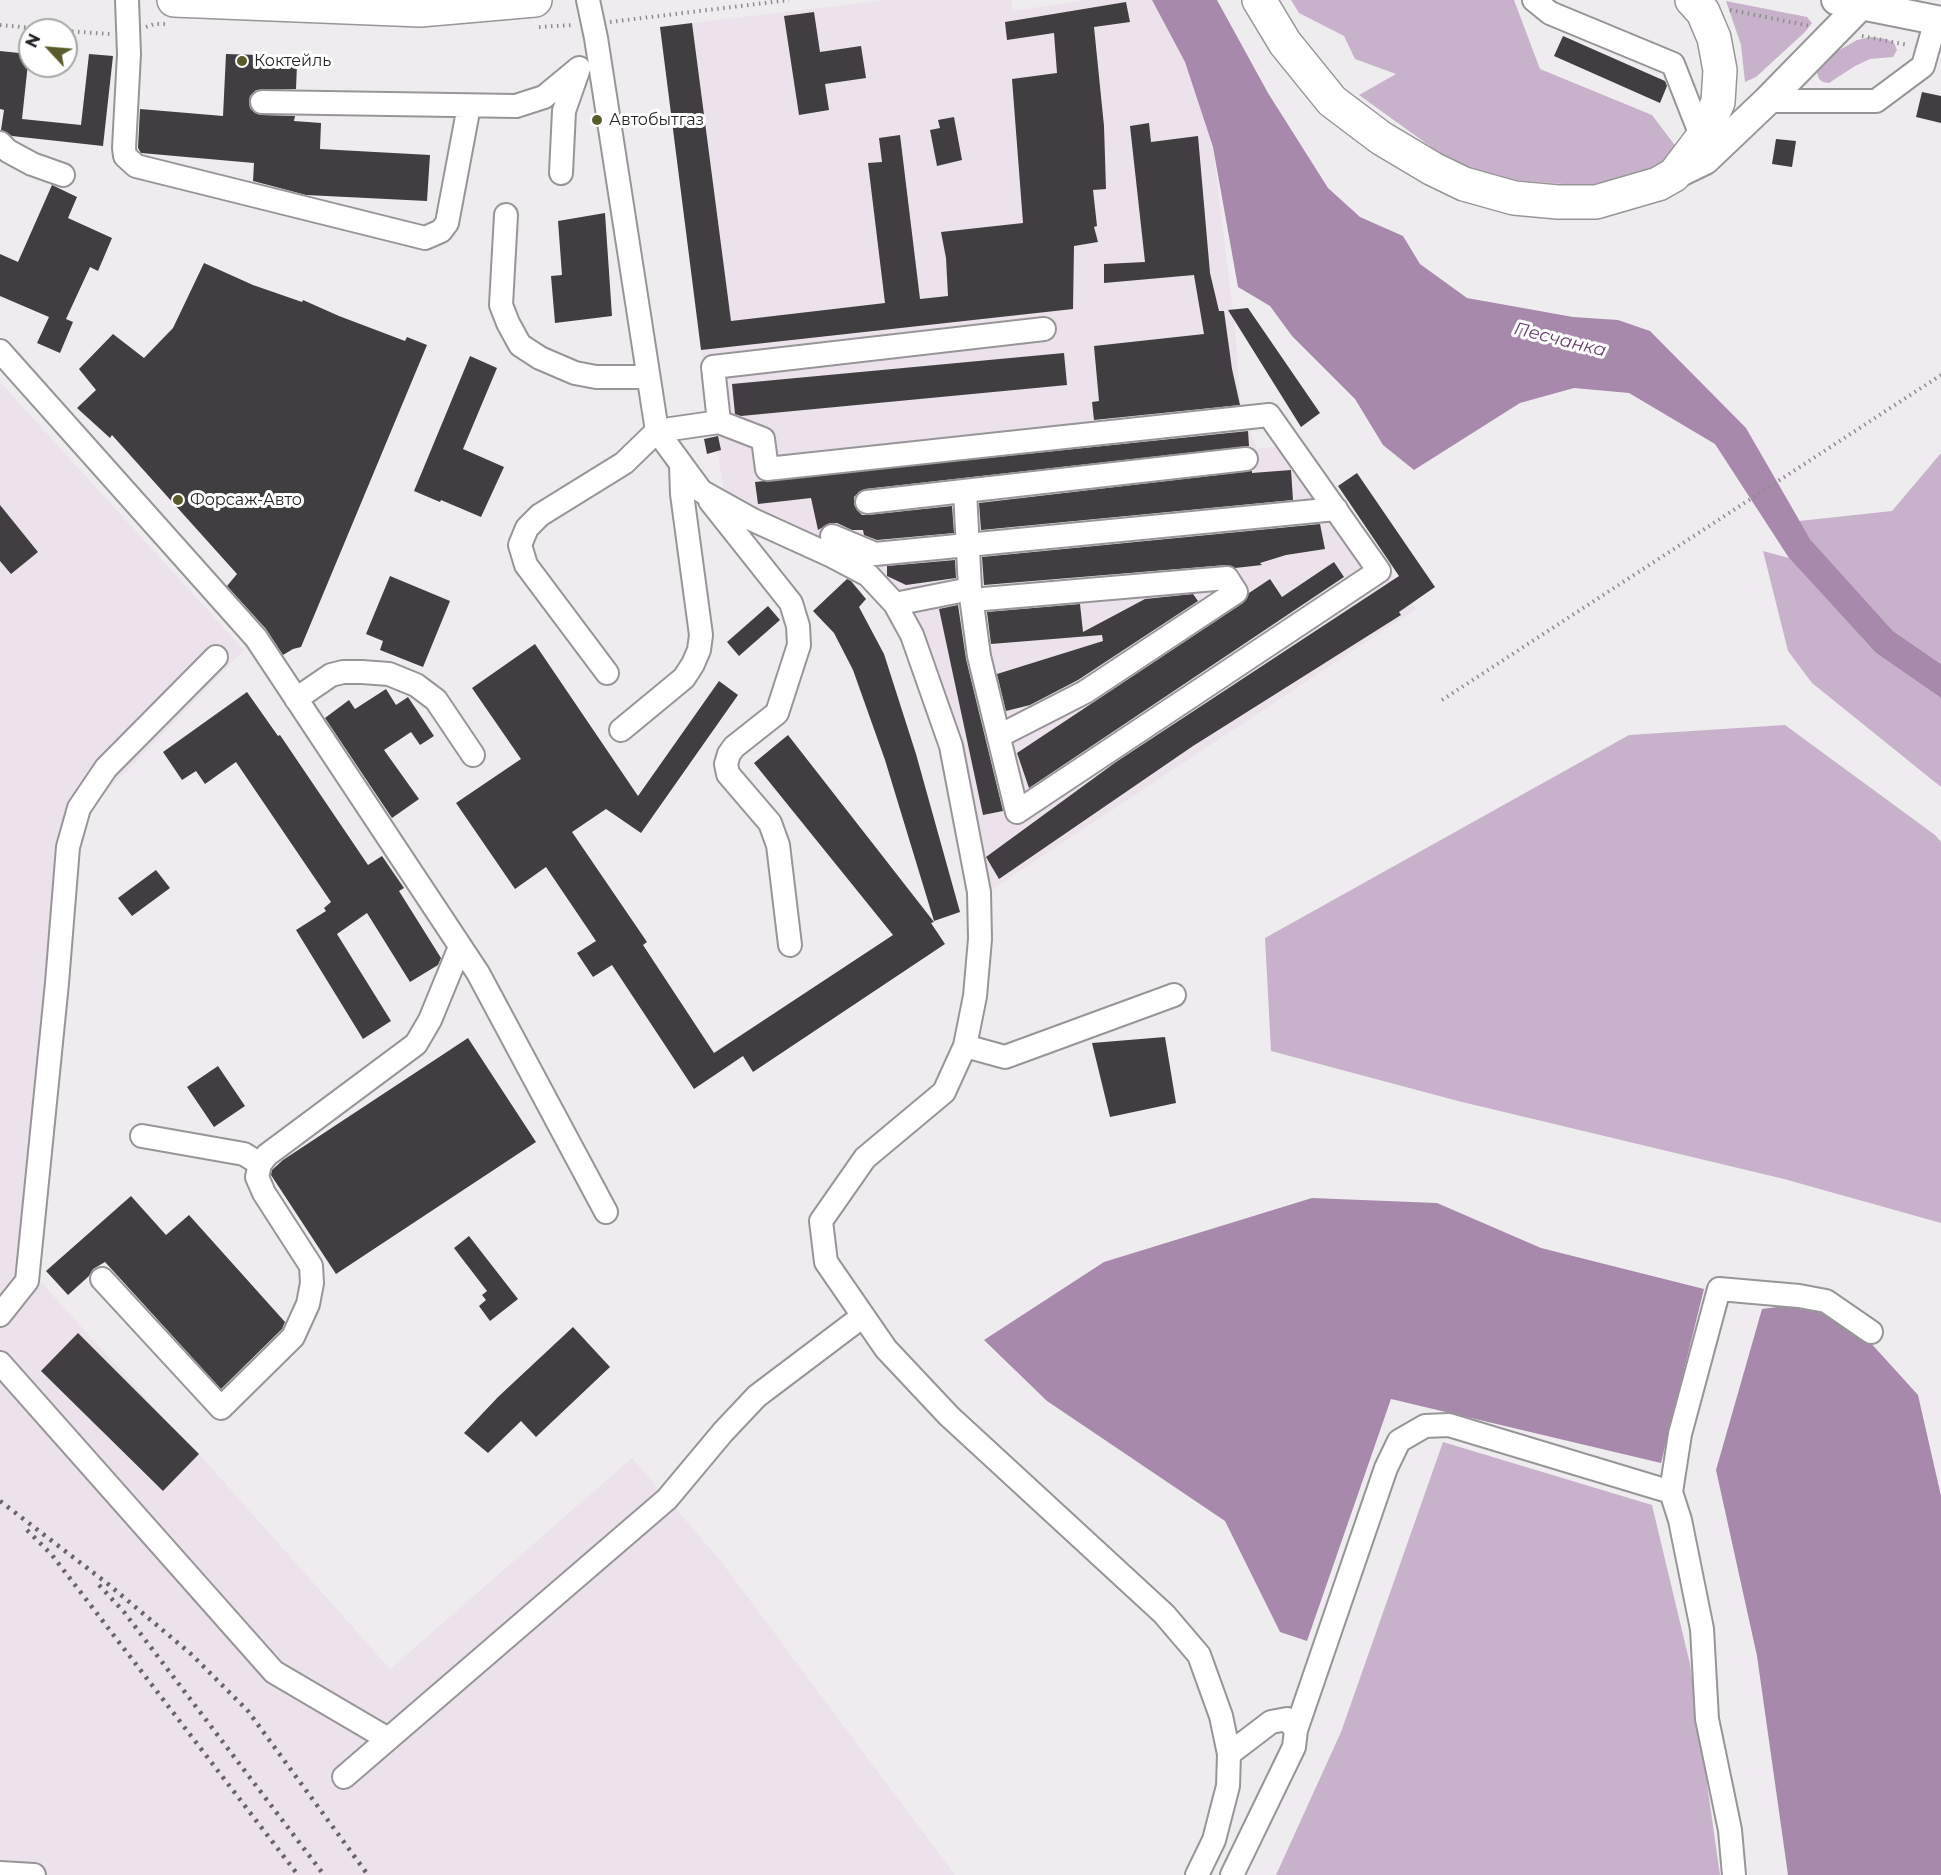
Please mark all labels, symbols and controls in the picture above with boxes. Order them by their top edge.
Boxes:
north arrow [18,18,78,78]
text: N [22,31,45,51]
place label: Коктейль [254,51,331,71]
marker: Коктейль [235,54,249,68]
place label: Автобытгаз [609,110,704,130]
marker: Автобытгаз [590,113,604,127]
water label: Песчанка [1512,318,1608,362]
place label: Форсаж-Авто [190,490,302,510]
marker: Форсаж-Авто [171,493,185,507]

